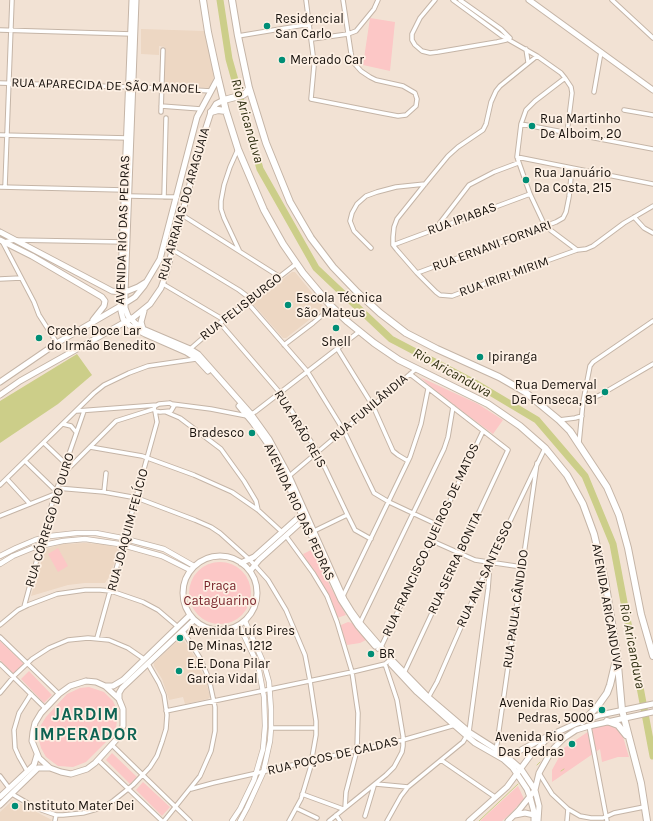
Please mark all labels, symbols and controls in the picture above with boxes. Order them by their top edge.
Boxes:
place label: Residencial San Carlo [275,11,344,42]
marker: Residencial San Carlo [262,21,272,31]
place label: Mercado Car [290,52,364,68]
marker: Mercado Car [277,55,287,65]
street label: RUA APARECIDA DE SÃO MANOEL [11,75,201,97]
water label: Rio Aricanduva [227,77,267,165]
place label: Rua Martinho De Alboim, 20 [540,111,621,142]
marker: Rua Martinho De Alboim, 20 [527,121,537,131]
street label: RUA ARRAIAS DO ARAGUAIA [155,126,213,282]
street label: AVENIDA RIO DAS PEDRAS [113,155,133,305]
place label: Rua Januário Da Costa, 215 [534,165,612,196]
marker: Rua Januário Da Costa, 215 [521,175,531,185]
street label: RUA IPIABAS [425,199,499,239]
street label: RUA ERNANI FORNARI [430,217,554,275]
street label: RUA IRIRI MIRIM [457,254,551,300]
street label: RUA FELISBURGO [197,270,285,344]
place label: Escola Técnica São Mateus [296,290,382,321]
marker: Escola Técnica São Mateus [283,300,293,310]
place label: Creche Doce Lar do Irmão Benedito [47,323,156,354]
marker: Shell [331,323,341,333]
marker: Creche Doce Lar do Irmão Benedito [34,333,44,343]
place label: Shell [321,334,351,350]
water label: Rio Aricanduva [410,345,494,401]
place label: Ipiranga [488,349,537,365]
marker: Ipiranga [475,352,485,362]
street label: RUA FUNILÂNDIA [327,371,411,445]
place label: Rua Demerval Da Fonseca, 81 [511,377,597,408]
street label: RUA ARÃO REIS [271,387,329,471]
marker: Rua Demerval Da Fonseca, 81 [600,387,610,397]
place label: Bradesco [189,425,244,441]
marker: Bradesco [247,428,257,438]
street label: AVENIDA RIO DAS PEDRAS [260,441,338,583]
street label: RUA FRANCISCO QUEIROS DE MATOS [379,441,483,639]
street label: RUA CÓRREGO DO OURO [22,451,78,589]
street label: RUA JOAQUIM FELÍCIO [104,467,152,593]
street label: RUA SERRA BONITA [424,509,486,617]
street label: RUA ANA SANTESSO [453,518,517,630]
street label: AVENIDA ARICANDUVA [588,543,626,671]
street label: RUA PAULA CÂNDIDO [500,549,532,669]
park label: Praça Cataguarino [183,578,257,609]
water label: Rio Aricanduva [615,602,649,690]
place label: Avenida Luís Pires De Minas, 1212 [188,623,295,654]
marker: Avenida Luís Pires De Minas, 1212 [175,633,185,643]
place label: BR [379,646,395,662]
marker: BR [366,649,376,659]
place label: E.E. Dona Pilar Garcia Vidal [187,656,270,687]
marker: E.E. Dona Pilar Garcia Vidal [174,666,184,676]
place label: Avenida Rio Das Pedras, 5000 [499,695,594,726]
district label: JARDIM IMPERADOR [34,705,138,745]
marker: Avenida Rio Das Pedras, 5000 [597,705,607,715]
place label: Avenida Rio Das Pedras [495,729,564,760]
street label: RUA POÇOS DE CALDAS [266,733,400,779]
marker: Avenida Rio Das Pedras [567,739,577,749]
place label: Instituto Mater Dei [23,798,135,814]
marker: Instituto Mater Dei [10,801,20,811]

